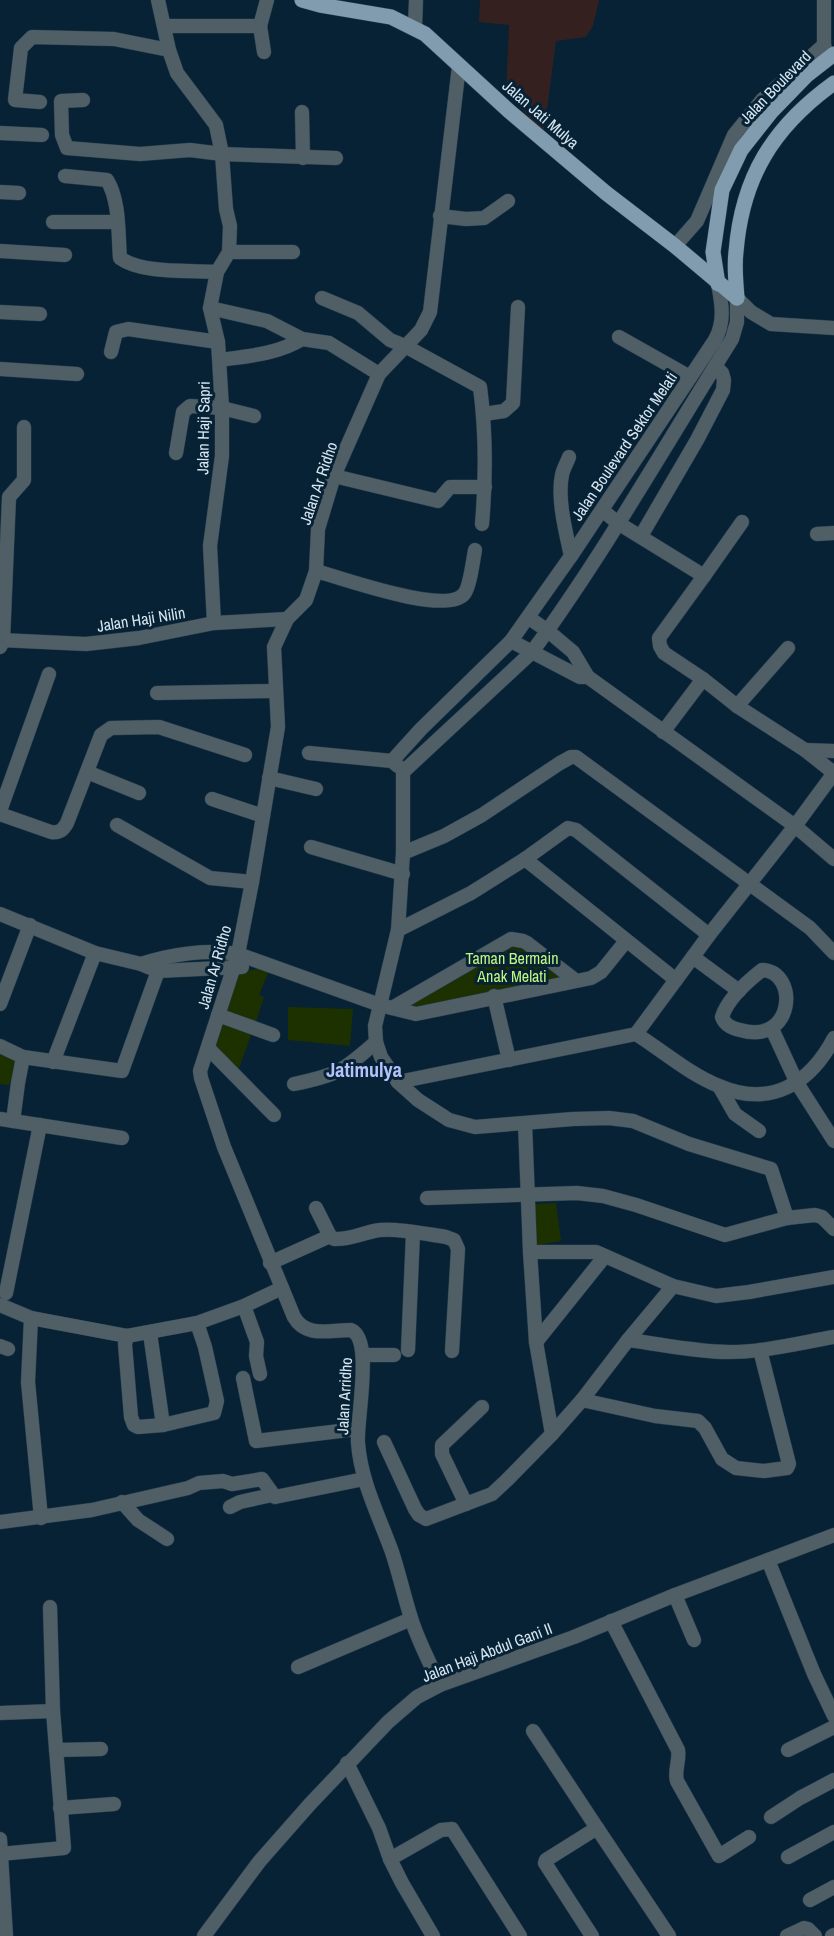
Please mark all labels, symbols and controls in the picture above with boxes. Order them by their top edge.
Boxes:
street label: Jalan Boulevard [734,46,816,128]
street label: Jalan Jati Mulya [498,75,585,154]
street label: Jalan Boulevard Sektor Melati [566,367,682,525]
street label: Jalan Haji Sapri [191,381,215,475]
street label: Jalan Ar Ridho [294,439,342,527]
street label: Jalan Haji Nilin [95,601,187,637]
street label: Jalan Ar Ridho [192,923,236,1011]
park label: Taman Bermain Anak Melati [466,947,558,987]
district label: Jatimulya [326,1056,402,1083]
street label: Jalan Arridho [331,1357,357,1435]
street label: Jalan Haji Abdul Gani II [419,1617,555,1687]

